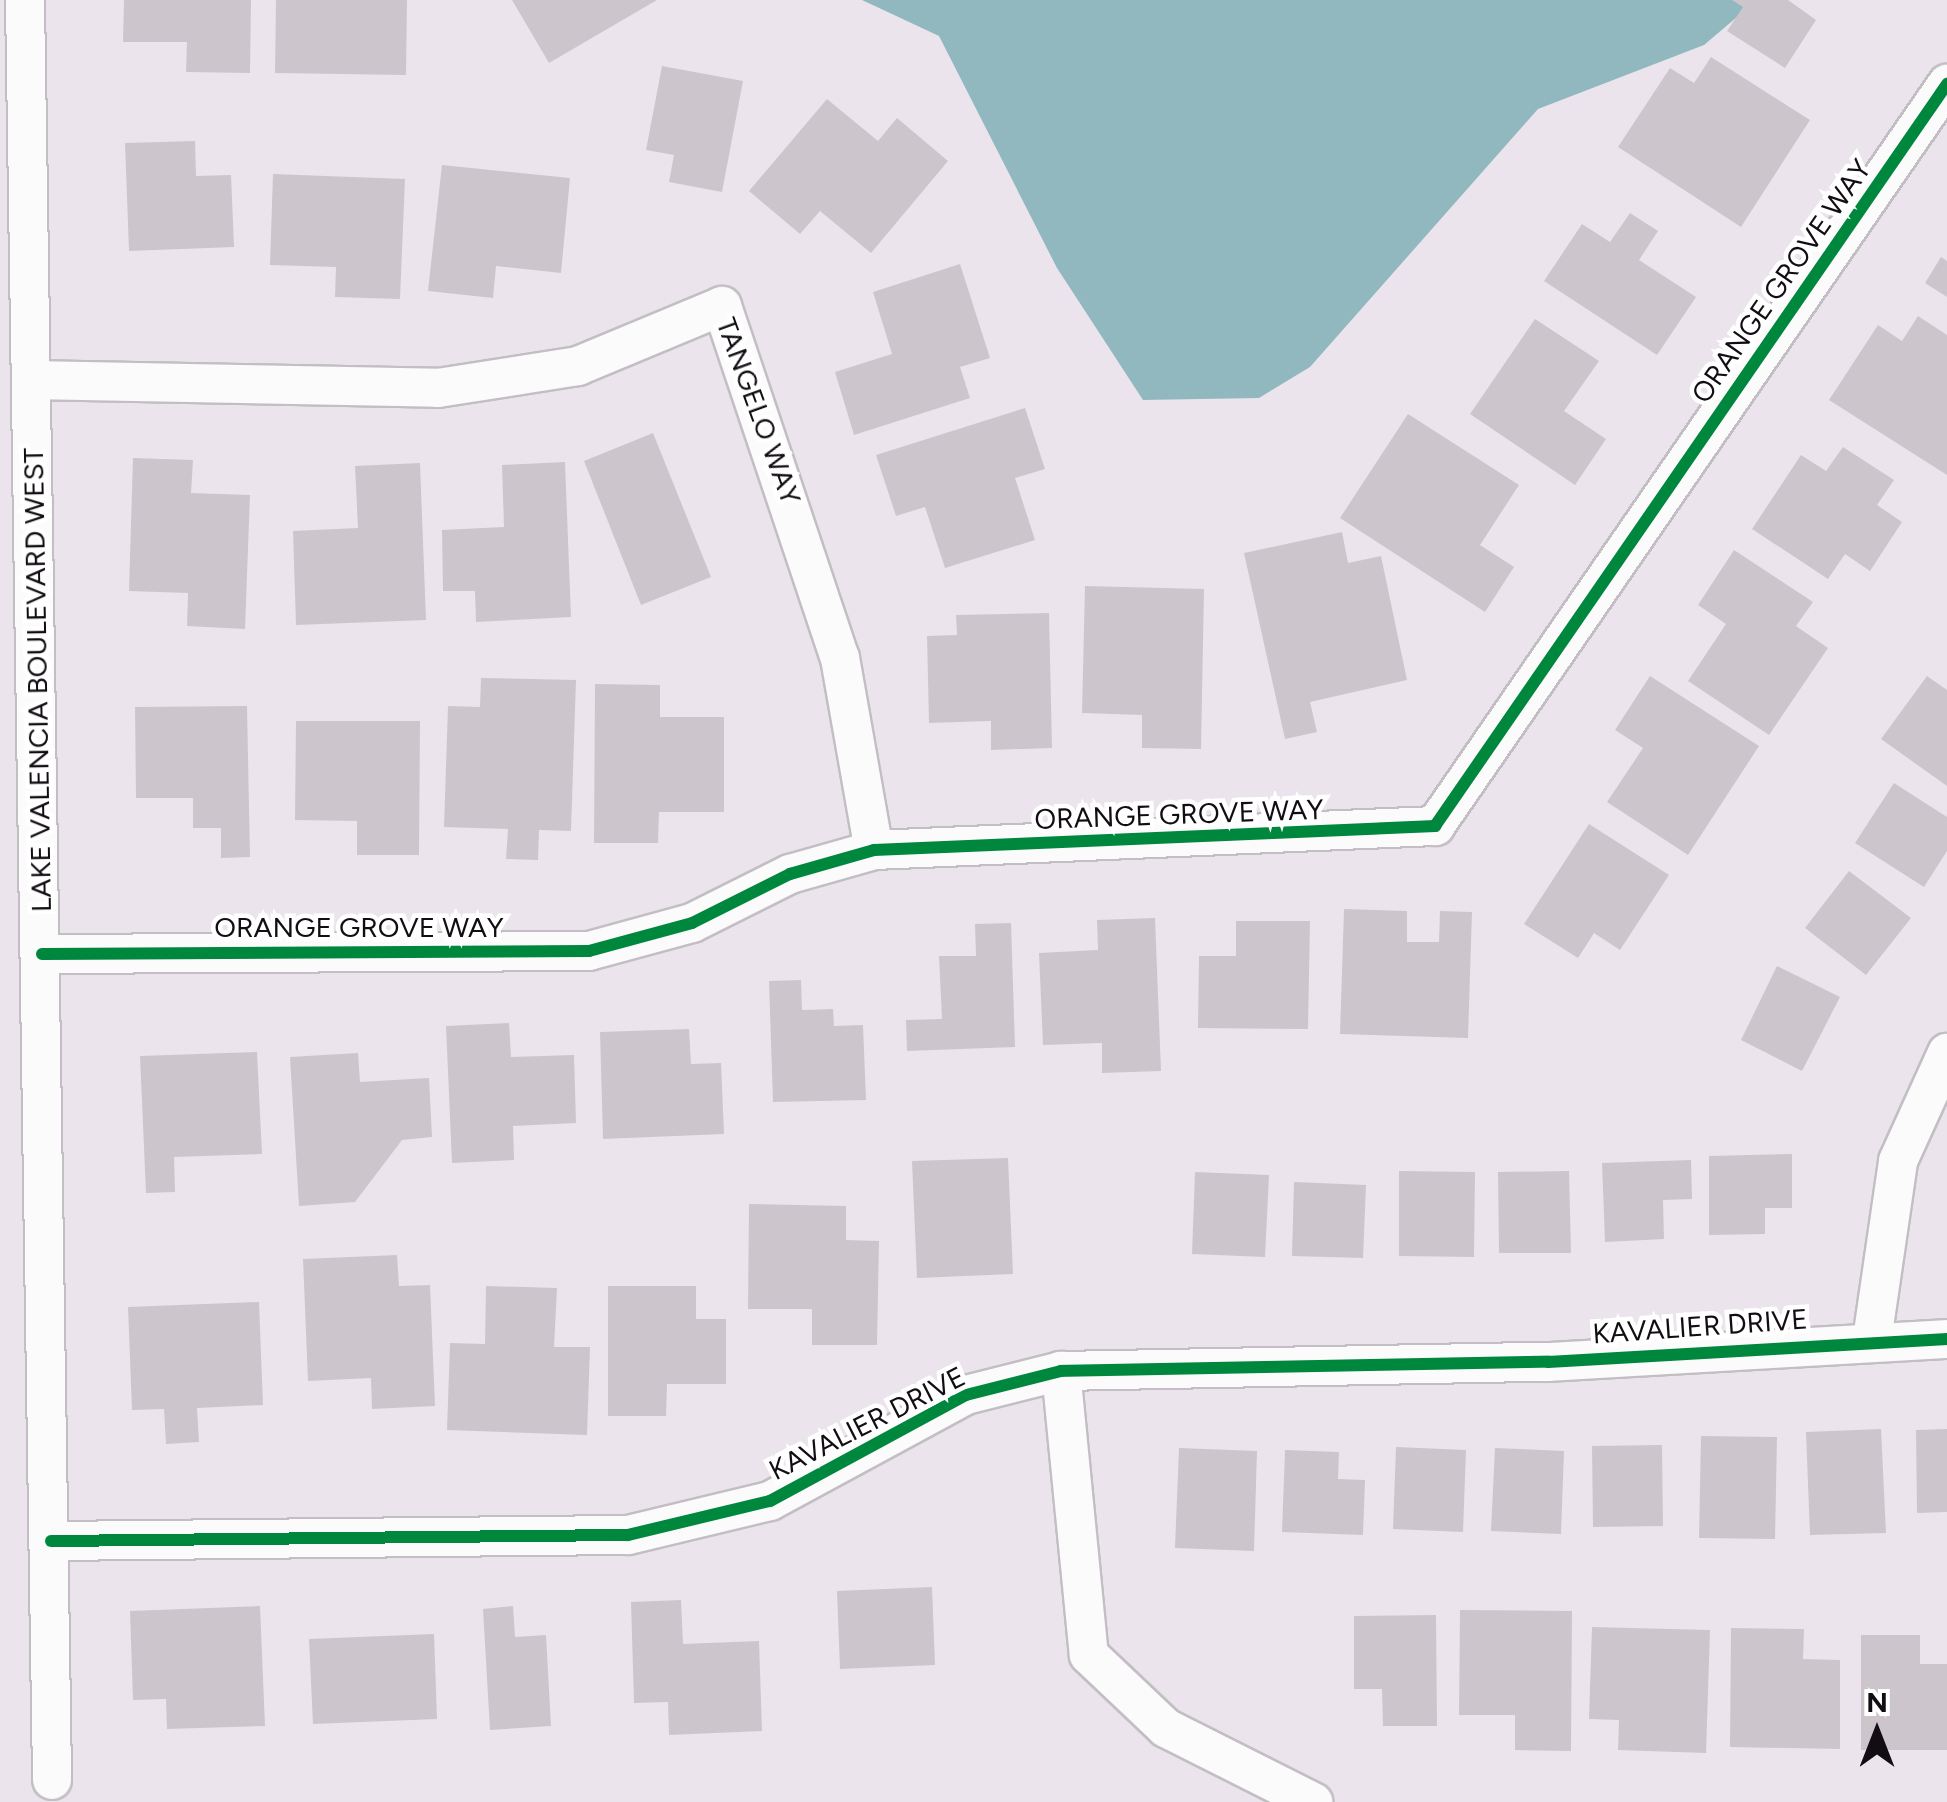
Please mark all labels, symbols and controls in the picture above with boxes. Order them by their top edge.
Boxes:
street label: ORANGE GROVE WAY [1684,153,1878,409]
street label: TANGELO WAY [710,313,808,509]
street label: LAKE VALENCIA BOULEVARD WEST [16,448,58,912]
street label: ORANGE GROVE WAY [1034,792,1324,836]
street label: ORANGE GROVE WAY [214,910,504,944]
street label: KAVALIER DRIVE [1591,1302,1809,1350]
street label: KAVALIER DRIVE [763,1359,971,1487]
north arrow [1827,1682,1927,1782]
text: N [1866,1685,1888,1719]

